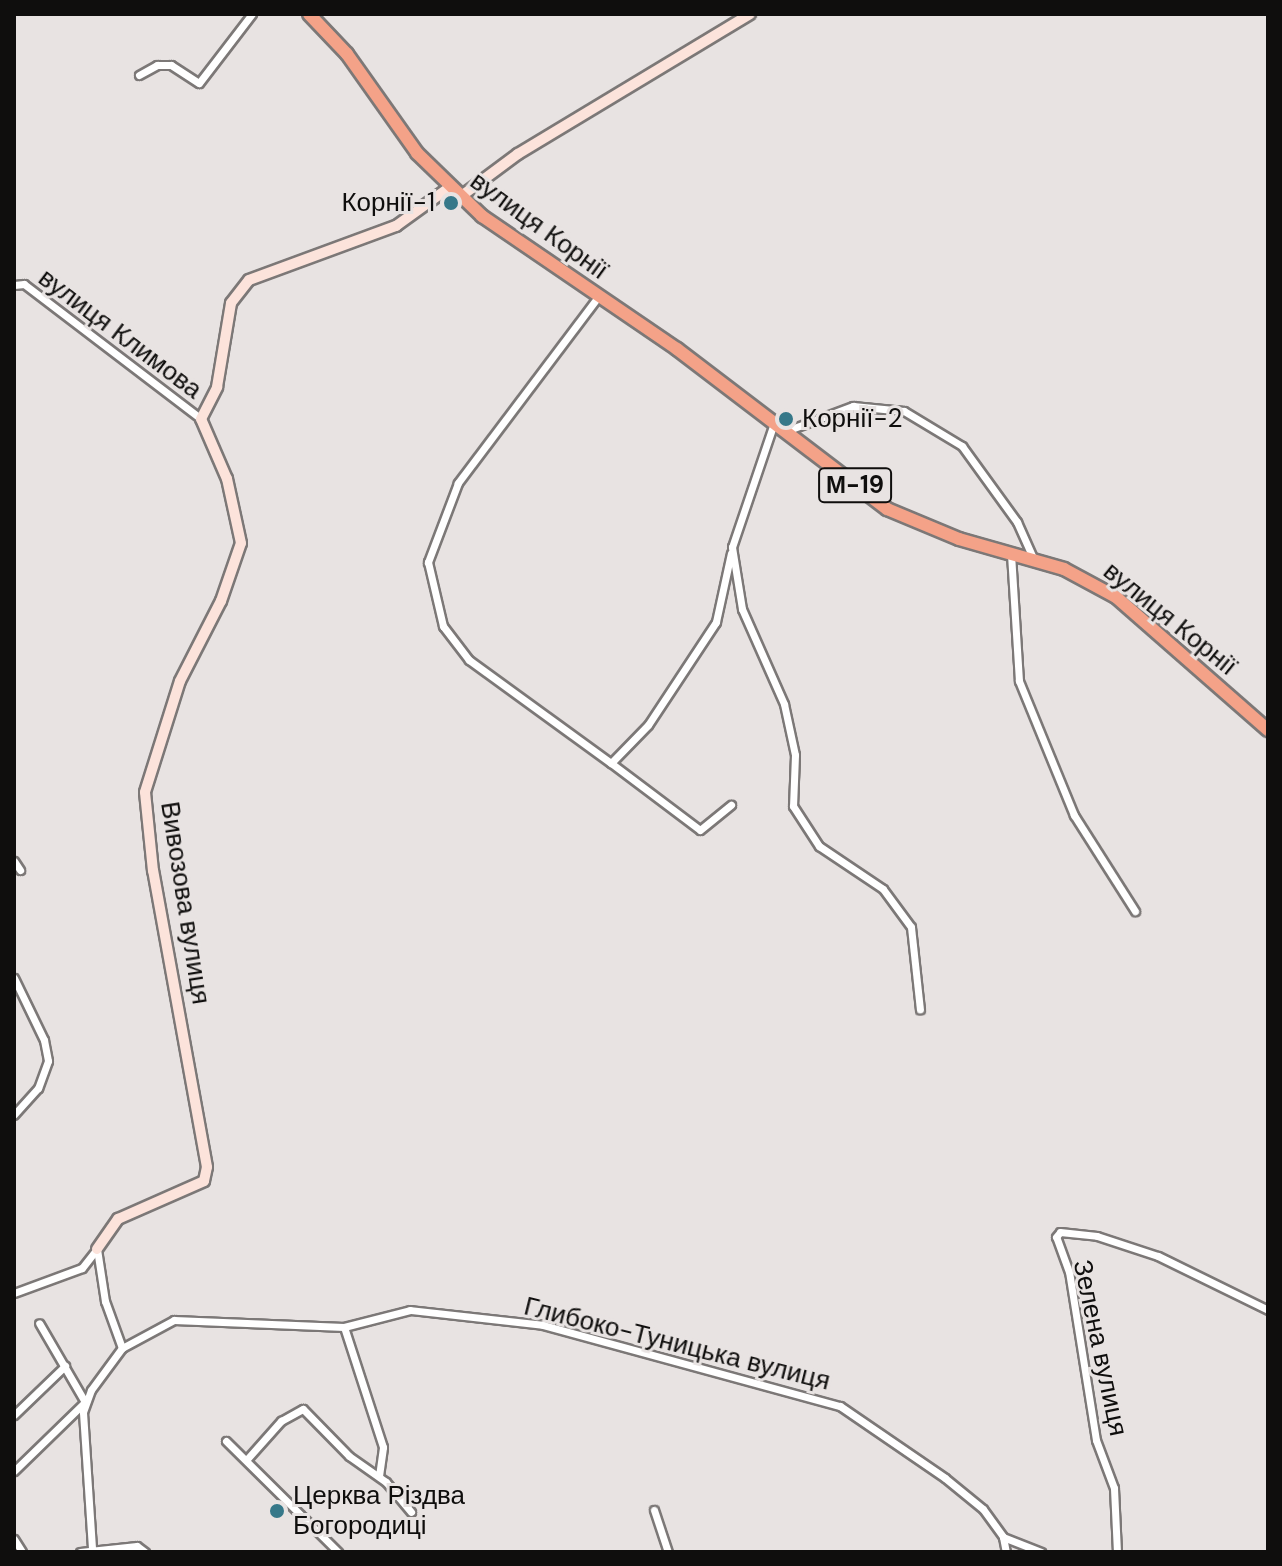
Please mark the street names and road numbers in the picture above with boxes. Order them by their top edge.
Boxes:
street label: вулиця Корнії [464,166,614,286]
street label: вулиця Климова [32,262,208,406]
road number: М-19 [817,465,893,505]
street label: вулиця Корнії [1097,556,1243,682]
street label: Вивозова вулиця [154,799,216,1007]
street label: Зелена вулиця [1066,1257,1134,1439]
street label: Глибоко-Туницька вулиця [521,1291,833,1397]

